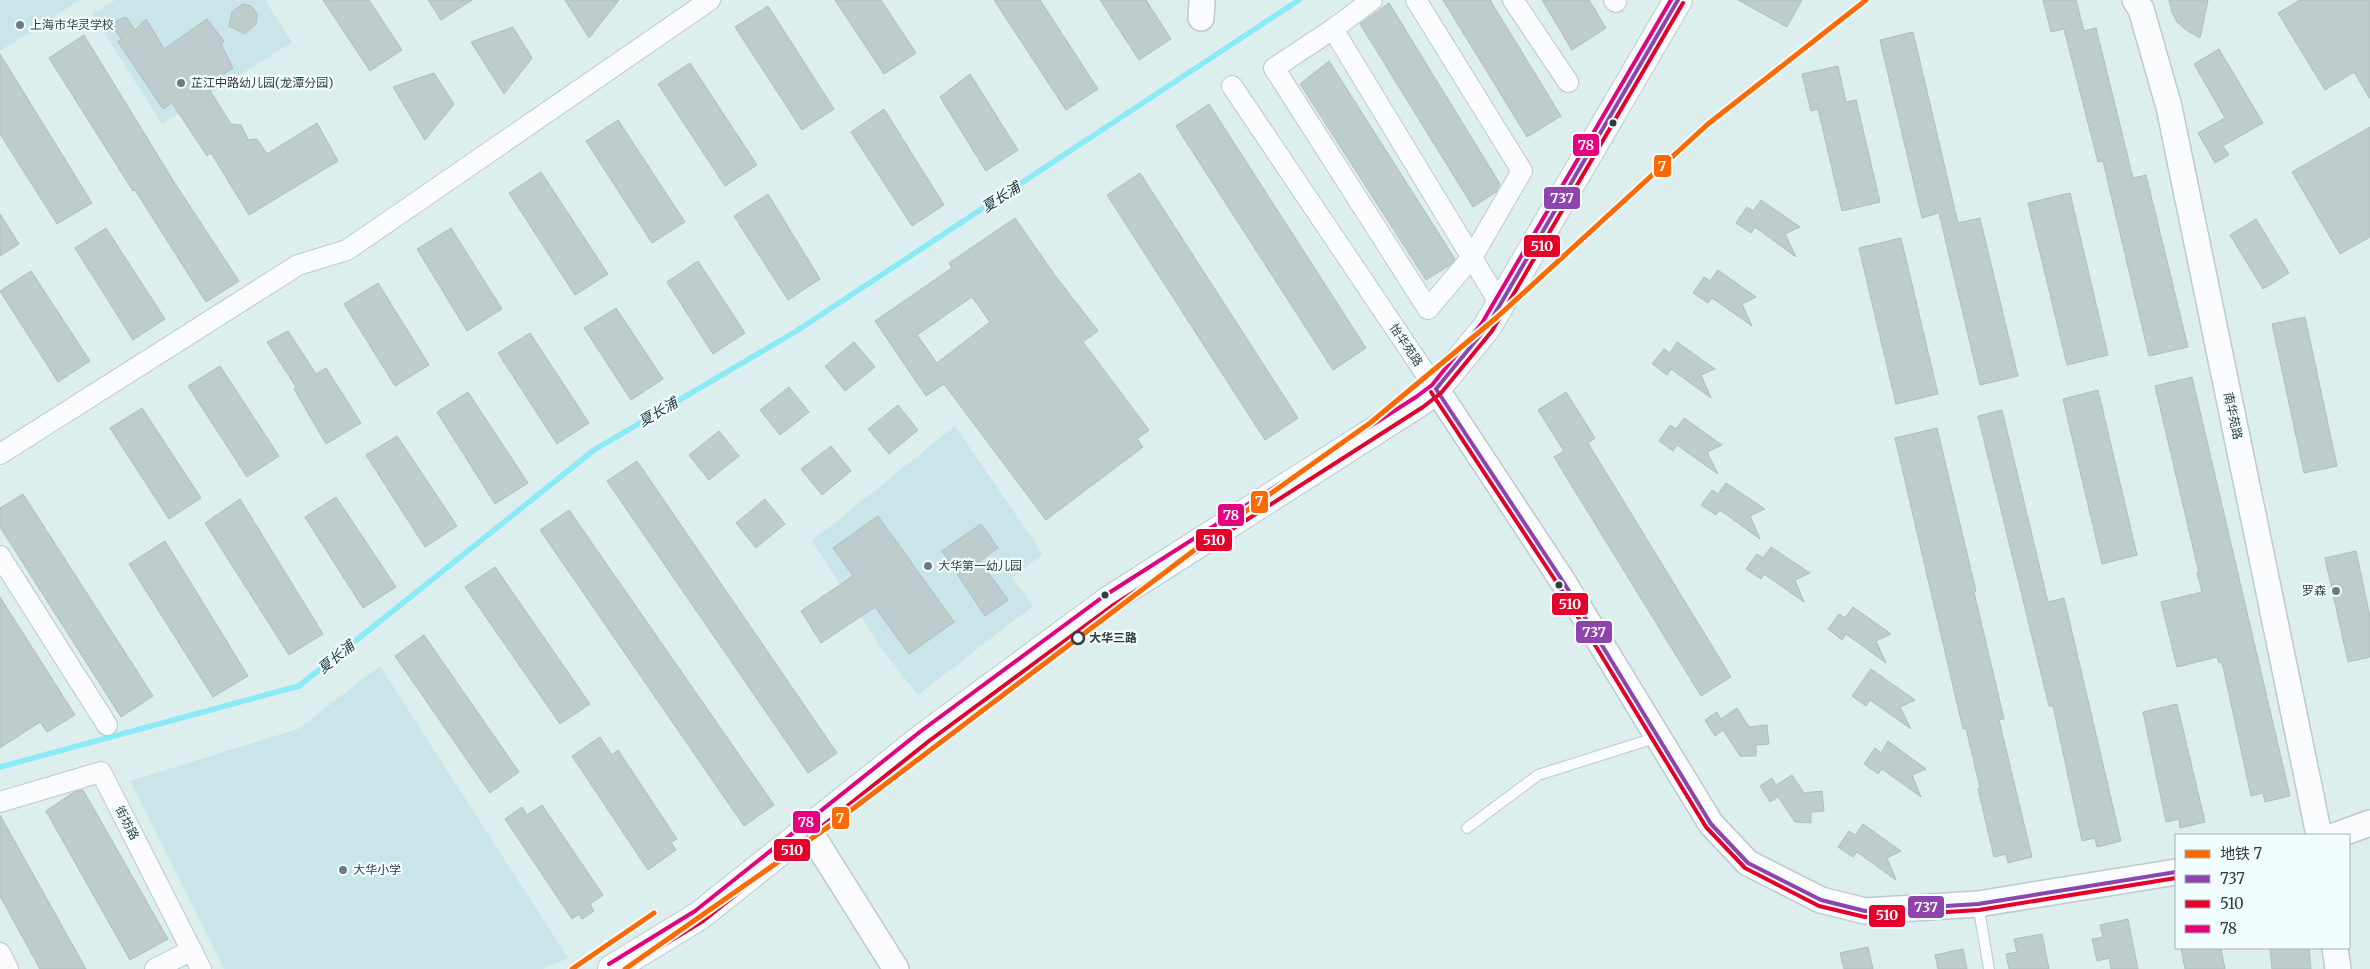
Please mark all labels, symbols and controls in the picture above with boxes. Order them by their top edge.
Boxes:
place label: 上海市华灵学校 [30,17,114,32]
marker: 上海市华灵学校 [14,19,26,31]
place label: 芷江中路幼儿园(龙潭分园) [191,75,333,90]
marker: 芷江中路幼儿园(龙潭分园) [175,77,187,89]
unlabelled marker [1608,118,1618,128]
line badge: 78 [1572,133,1600,157]
text: 78 [1578,136,1595,154]
line badge: 7 [1653,154,1672,178]
text: 7 [1658,157,1666,175]
water label: 夏长浦 [978,177,1025,216]
line badge: 737 [1543,186,1581,210]
text: 737 [1550,189,1574,207]
line badge: 510 [1523,234,1561,258]
text: 510 [1531,237,1553,255]
street label: 怡华苑路 [1387,321,1426,369]
street label: 南华苑路 [2221,391,2246,441]
water label: 夏长浦 [635,393,682,430]
line badge: 7 [1250,490,1269,514]
text: 7 [1255,492,1263,510]
line badge: 78 [1217,503,1245,527]
text: 78 [1223,506,1240,524]
line badge: 510 [1195,528,1233,552]
text: 510 [1203,531,1225,549]
place label: 大华第一幼儿园 [938,558,1022,573]
marker: 大华第一幼儿园 [922,560,934,572]
unlabelled marker [1554,580,1564,590]
place label: 罗森 [2302,583,2326,598]
marker: 罗森 [2330,585,2342,597]
unlabelled marker [1100,590,1110,600]
line badge: 510 [1551,592,1589,616]
text: 510 [1559,595,1581,613]
line badge: 737 [1575,620,1613,644]
text: 737 [1582,623,1606,641]
place label: 大华三路 [1089,630,1137,645]
marker: 大华三路 [1071,631,1085,645]
water label: 夏长浦 [314,636,360,677]
street label: 街坊路 [113,803,142,842]
line badge: 7 [831,806,850,830]
text: 7 [836,809,844,827]
line badge: 78 [792,810,821,834]
text: 78 [798,813,815,831]
legend [2175,834,2350,949]
line badge: 510 [773,838,811,862]
text: 510 [781,841,803,859]
text: 地铁 7 [2220,844,2263,863]
place label: 大华小学 [353,862,401,877]
marker: 大华小学 [337,864,349,876]
text: 737 [2220,869,2245,888]
text: 510 [2220,894,2244,913]
line badge: 737 [1907,895,1945,919]
text: 737 [1914,898,1938,916]
line badge: 510 [1868,904,1906,928]
text: 510 [1876,906,1898,924]
text: 78 [2220,919,2237,938]

